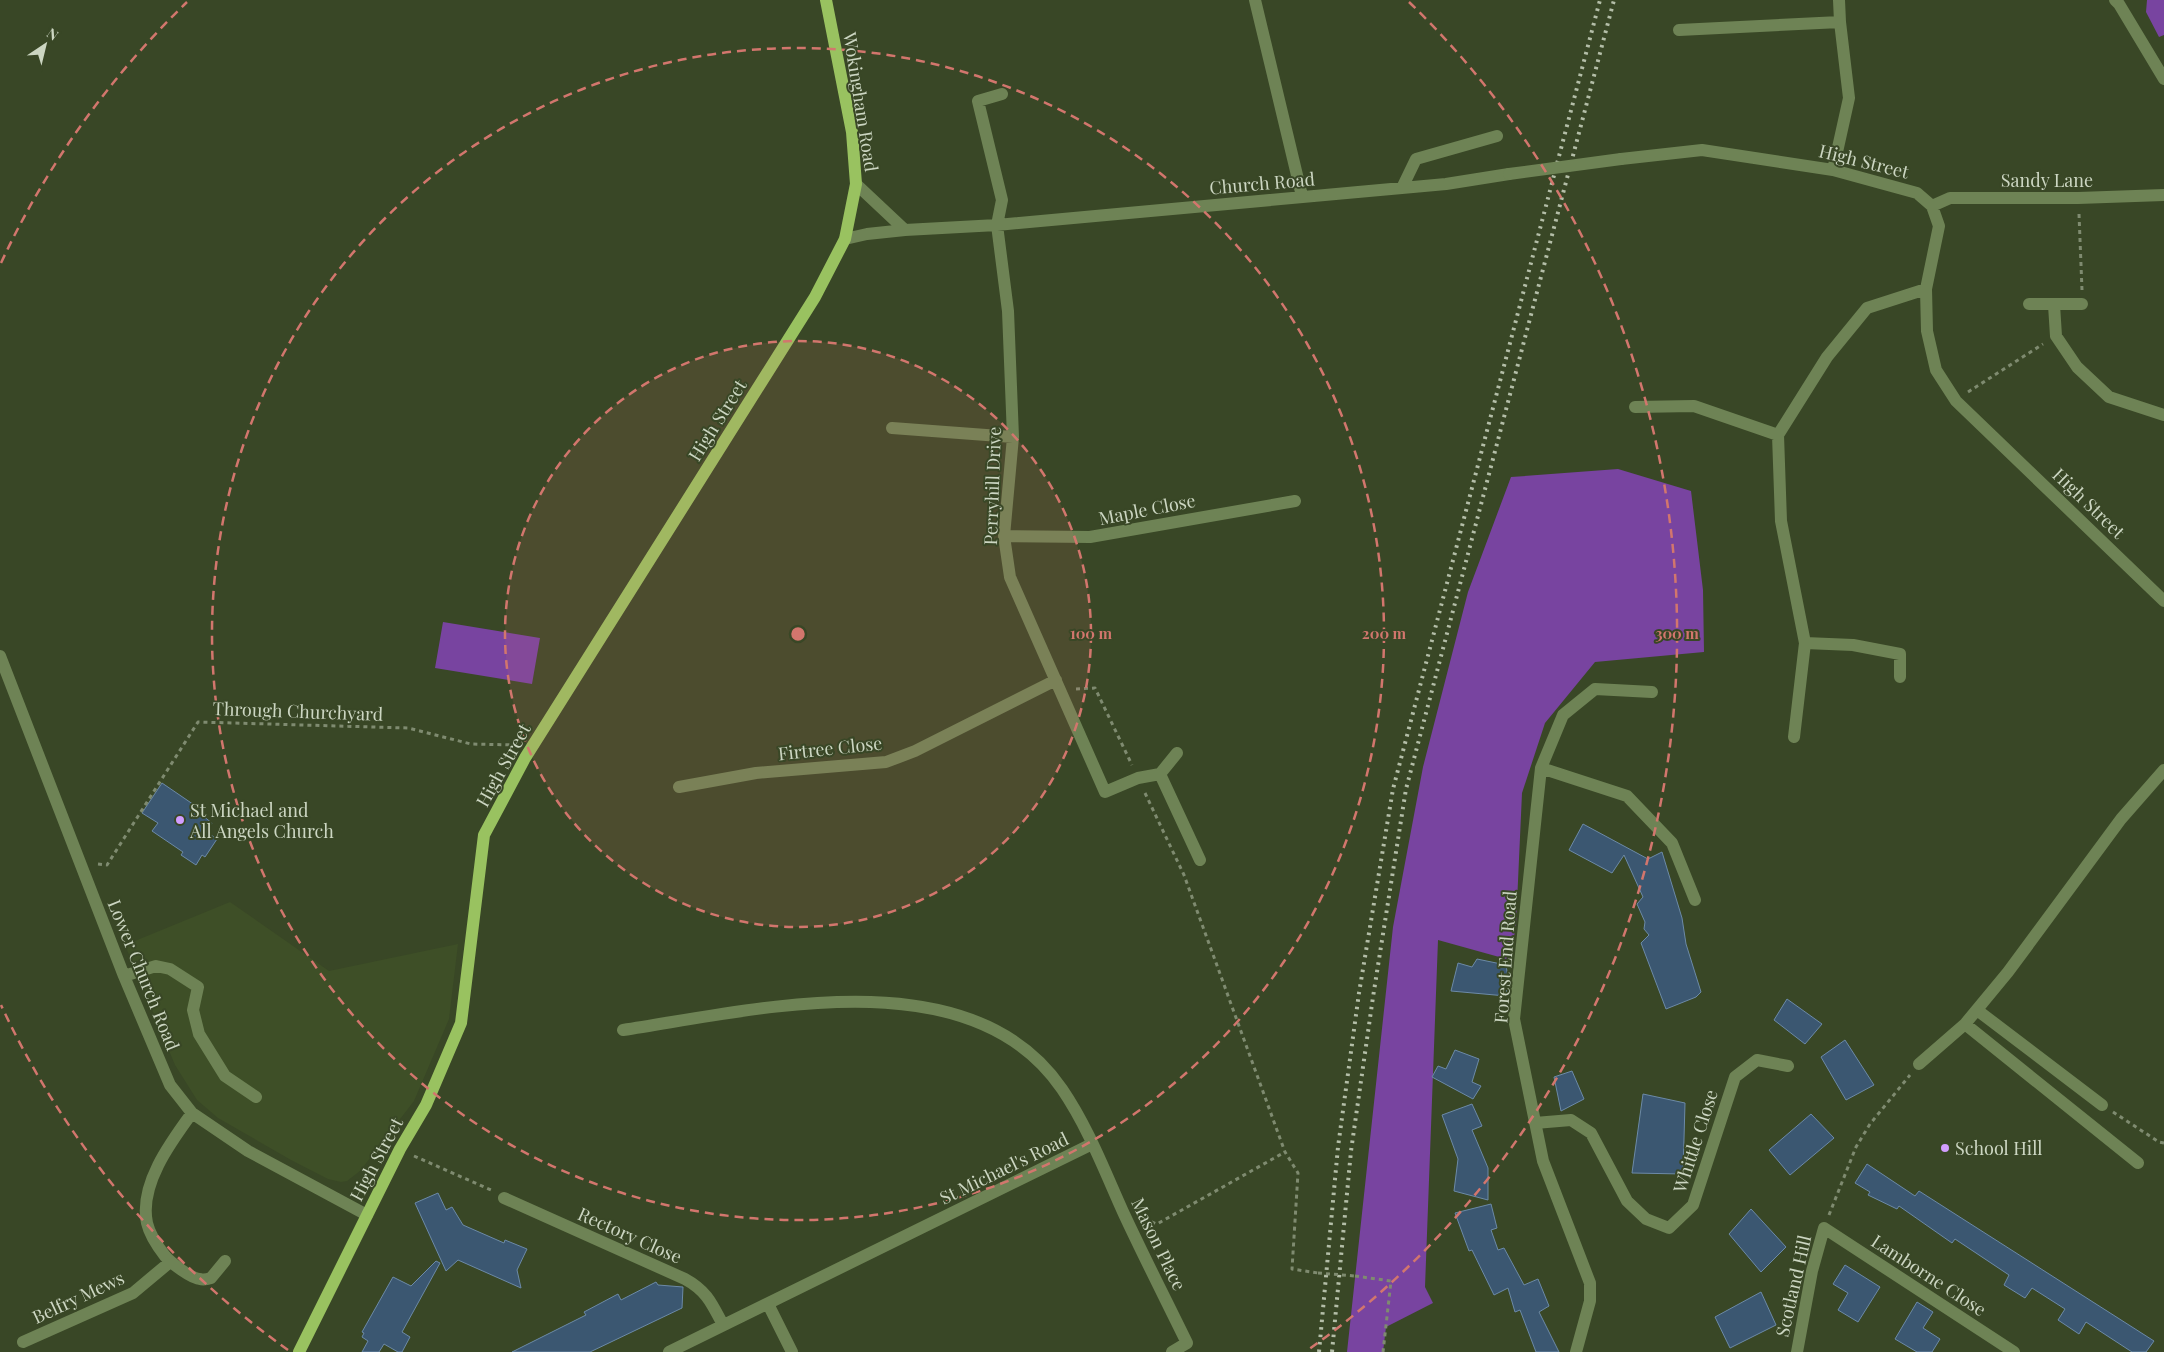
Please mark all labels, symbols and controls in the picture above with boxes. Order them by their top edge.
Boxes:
north arrow [20,20,70,70]
text: N [43,23,62,45]
street label: Wokingham Road [838,30,884,174]
street label: High Street [1817,138,1912,184]
street label: Church Road [1208,166,1316,200]
street label: Sandy Lane [2001,168,2093,192]
street label: High Street [682,374,752,465]
street label: Perryhill Drive [978,426,1006,546]
street label: High Street [2048,462,2131,544]
street label: Maple Close [1097,488,1197,530]
text: 100 m [1070,623,1113,643]
text: 200 m [1362,623,1407,643]
text: 300 m [1655,623,1699,643]
centre of rings [789,625,807,643]
street label: Through Churchyard [212,696,384,726]
street label: High Street [470,718,536,811]
street label: Firtree Close [777,731,883,765]
place label: St Michael and All Angels Church [189,798,334,843]
marker: St Michael and All Angels Church [174,814,186,826]
street label: Forest End Road [1488,889,1522,1024]
street label: Lower Church Road [103,896,185,1055]
street label: Whittle Close [1667,1086,1723,1197]
street label: High Street [344,1112,408,1205]
street label: St Michael's Road [936,1126,1073,1210]
place label: School Hill [1955,1136,2042,1160]
marker: School Hill [1939,1142,1951,1154]
street label: Mason Place [1126,1194,1192,1294]
street label: Rectory Close [574,1201,686,1269]
street label: Lamborne Close [1867,1229,1991,1321]
street label: Scotland Hill [1770,1233,1816,1339]
street label: Belfry Mews [28,1265,128,1329]

